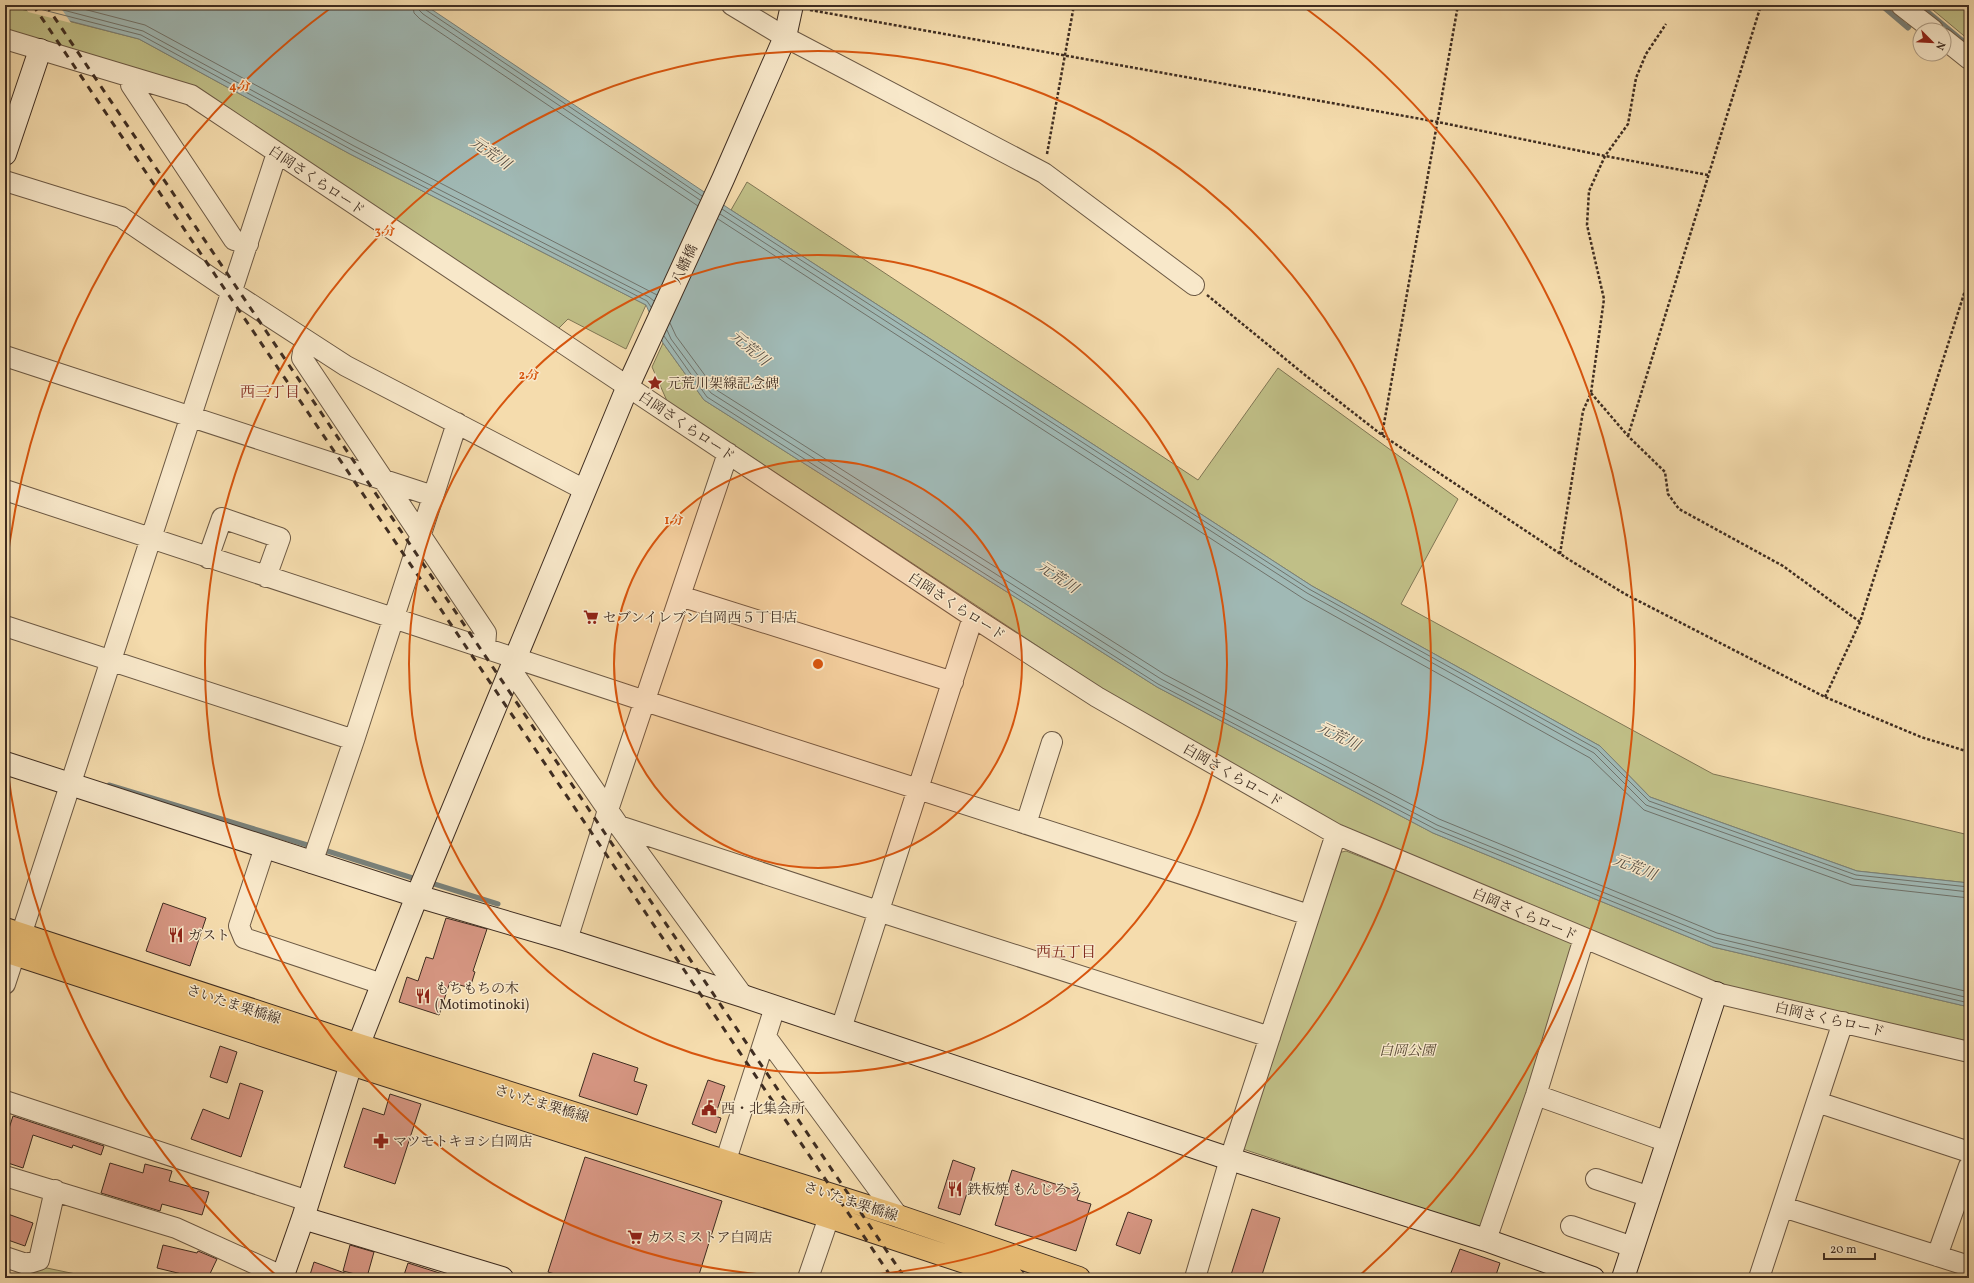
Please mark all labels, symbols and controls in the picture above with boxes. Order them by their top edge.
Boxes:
north arrow [1912,22,1952,62]
text: N [1931,39,1948,52]
text: 4 分 [229,79,251,95]
water label: 元荒川 [466,133,516,177]
street label: 白岡さくらロード [264,142,368,220]
text: 3 分 [375,224,395,240]
street label: 八幡橋 [668,242,703,288]
water label: 元荒川 [725,327,775,373]
text: 2 分 [519,368,539,384]
place icon: 元荒川架線記念碑 [646,374,664,392]
place label: 元荒川架線記念碑 [667,375,779,394]
district label: 西三丁目 [240,383,300,404]
street label: 白岡さくらロード [634,388,738,466]
text: 1 分 [664,513,684,529]
water label: 元荒川 [1033,557,1083,601]
street label: 白岡さくらロード [904,569,1008,646]
supermarket icon: セブンイレブン白岡西５丁目店 [582,608,600,626]
place label: セブンイレブン白岡西５丁目店 [603,609,797,628]
centre of rings [811,657,825,671]
water label: 元荒川 [1313,718,1365,758]
street label: 白岡さくらロード [1179,740,1285,813]
water label: 元荒川 [1610,850,1661,887]
street label: 白岡さくらロード [1469,885,1580,946]
restaurant icon: ガスト [167,926,185,944]
place label: ガスト [188,927,230,946]
district label: 西五丁目 [1036,943,1096,964]
place label: もちもちの木 (Motimotinoki) [435,980,529,1015]
street label: さいたま栗橋線 [184,981,283,1030]
restaurant icon: もちもちの木 (Motimotinoki) [414,987,432,1005]
street label: 白岡さくらロード [1773,999,1886,1042]
park label: 白岡公園 [1379,1042,1437,1061]
street label: さいたま栗橋線 [492,1081,591,1128]
public building icon: 西・北集会所 [700,1099,718,1117]
place label: 西・北集会所 [721,1100,805,1119]
pharmacy icon: マツモトキヨシ白岡店 [372,1132,390,1150]
place label: マツモトキヨシ白岡店 [393,1133,533,1152]
street label: さいたま栗橋線 [801,1178,900,1227]
restaurant icon: 鉄板焼 もんじろう [946,1180,964,1198]
place label: 鉄板焼 もんじろう [967,1181,1082,1200]
supermarket icon: カスミストア白岡店 [626,1228,644,1246]
place label: カスミストア白岡店 [647,1229,773,1248]
scale bar [1824,1235,1875,1261]
text: 20 m [1830,1242,1857,1258]

